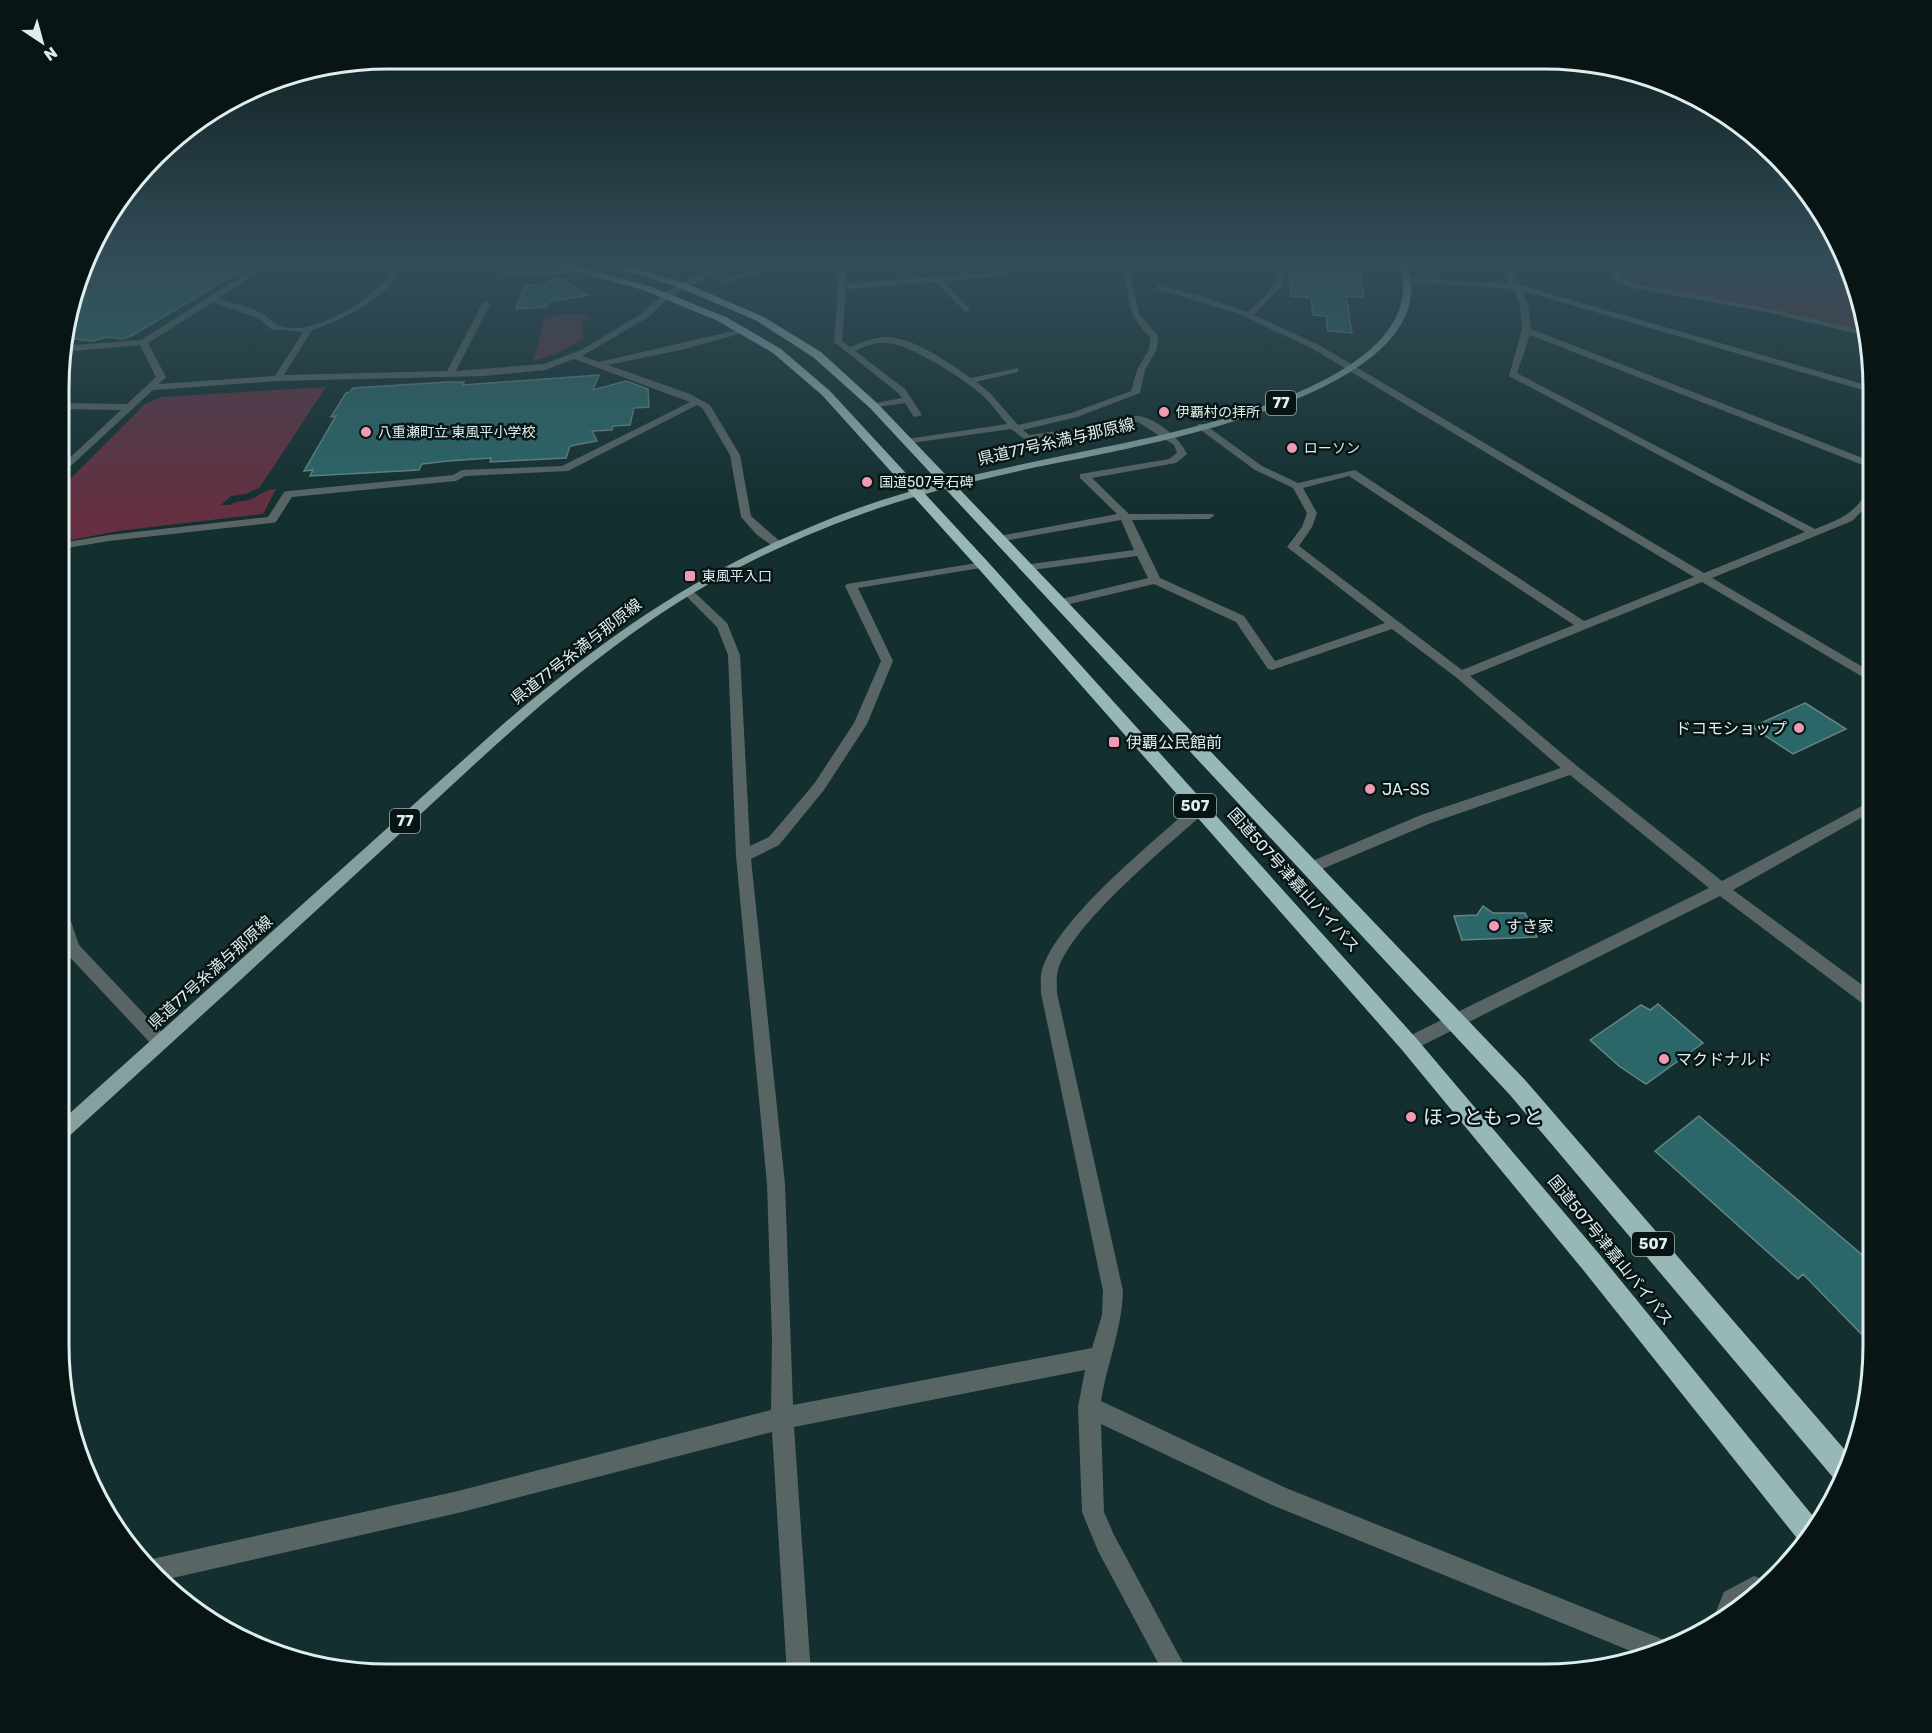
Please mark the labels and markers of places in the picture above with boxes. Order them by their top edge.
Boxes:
place label: 伊覇村の拝所 [1176,404,1260,421]
marker: 伊覇村の拝所 [1157,405,1171,419]
place label: 八重瀬町立 東風平小学校 [378,424,535,441]
marker: 八重瀬町立 東風平小学校 [359,425,373,439]
place label: ローソン [1304,440,1360,457]
marker: ローソン [1285,441,1299,455]
place label: 国道507号石碑 [879,474,973,491]
marker: 国道507号石碑 [860,475,874,489]
place label: 東風平入口 [702,568,772,585]
marker: 東風平入口 [683,569,697,583]
place label: ドコモショップ [1675,719,1787,738]
marker: ドコモショップ [1792,721,1806,735]
place label: 伊覇公民館前 [1126,733,1222,752]
marker: 伊覇公民館前 [1107,735,1121,749]
place label: JA-SS [1382,780,1430,799]
marker: JA-SS [1363,782,1377,796]
place label: すき家 [1506,917,1554,936]
marker: すき家 [1487,919,1501,933]
place label: マクドナルド [1676,1050,1772,1069]
marker: マクドナルド [1657,1052,1671,1066]
place label: ほっともっと [1423,1105,1543,1129]
marker: ほっともっと [1404,1110,1418,1124]

